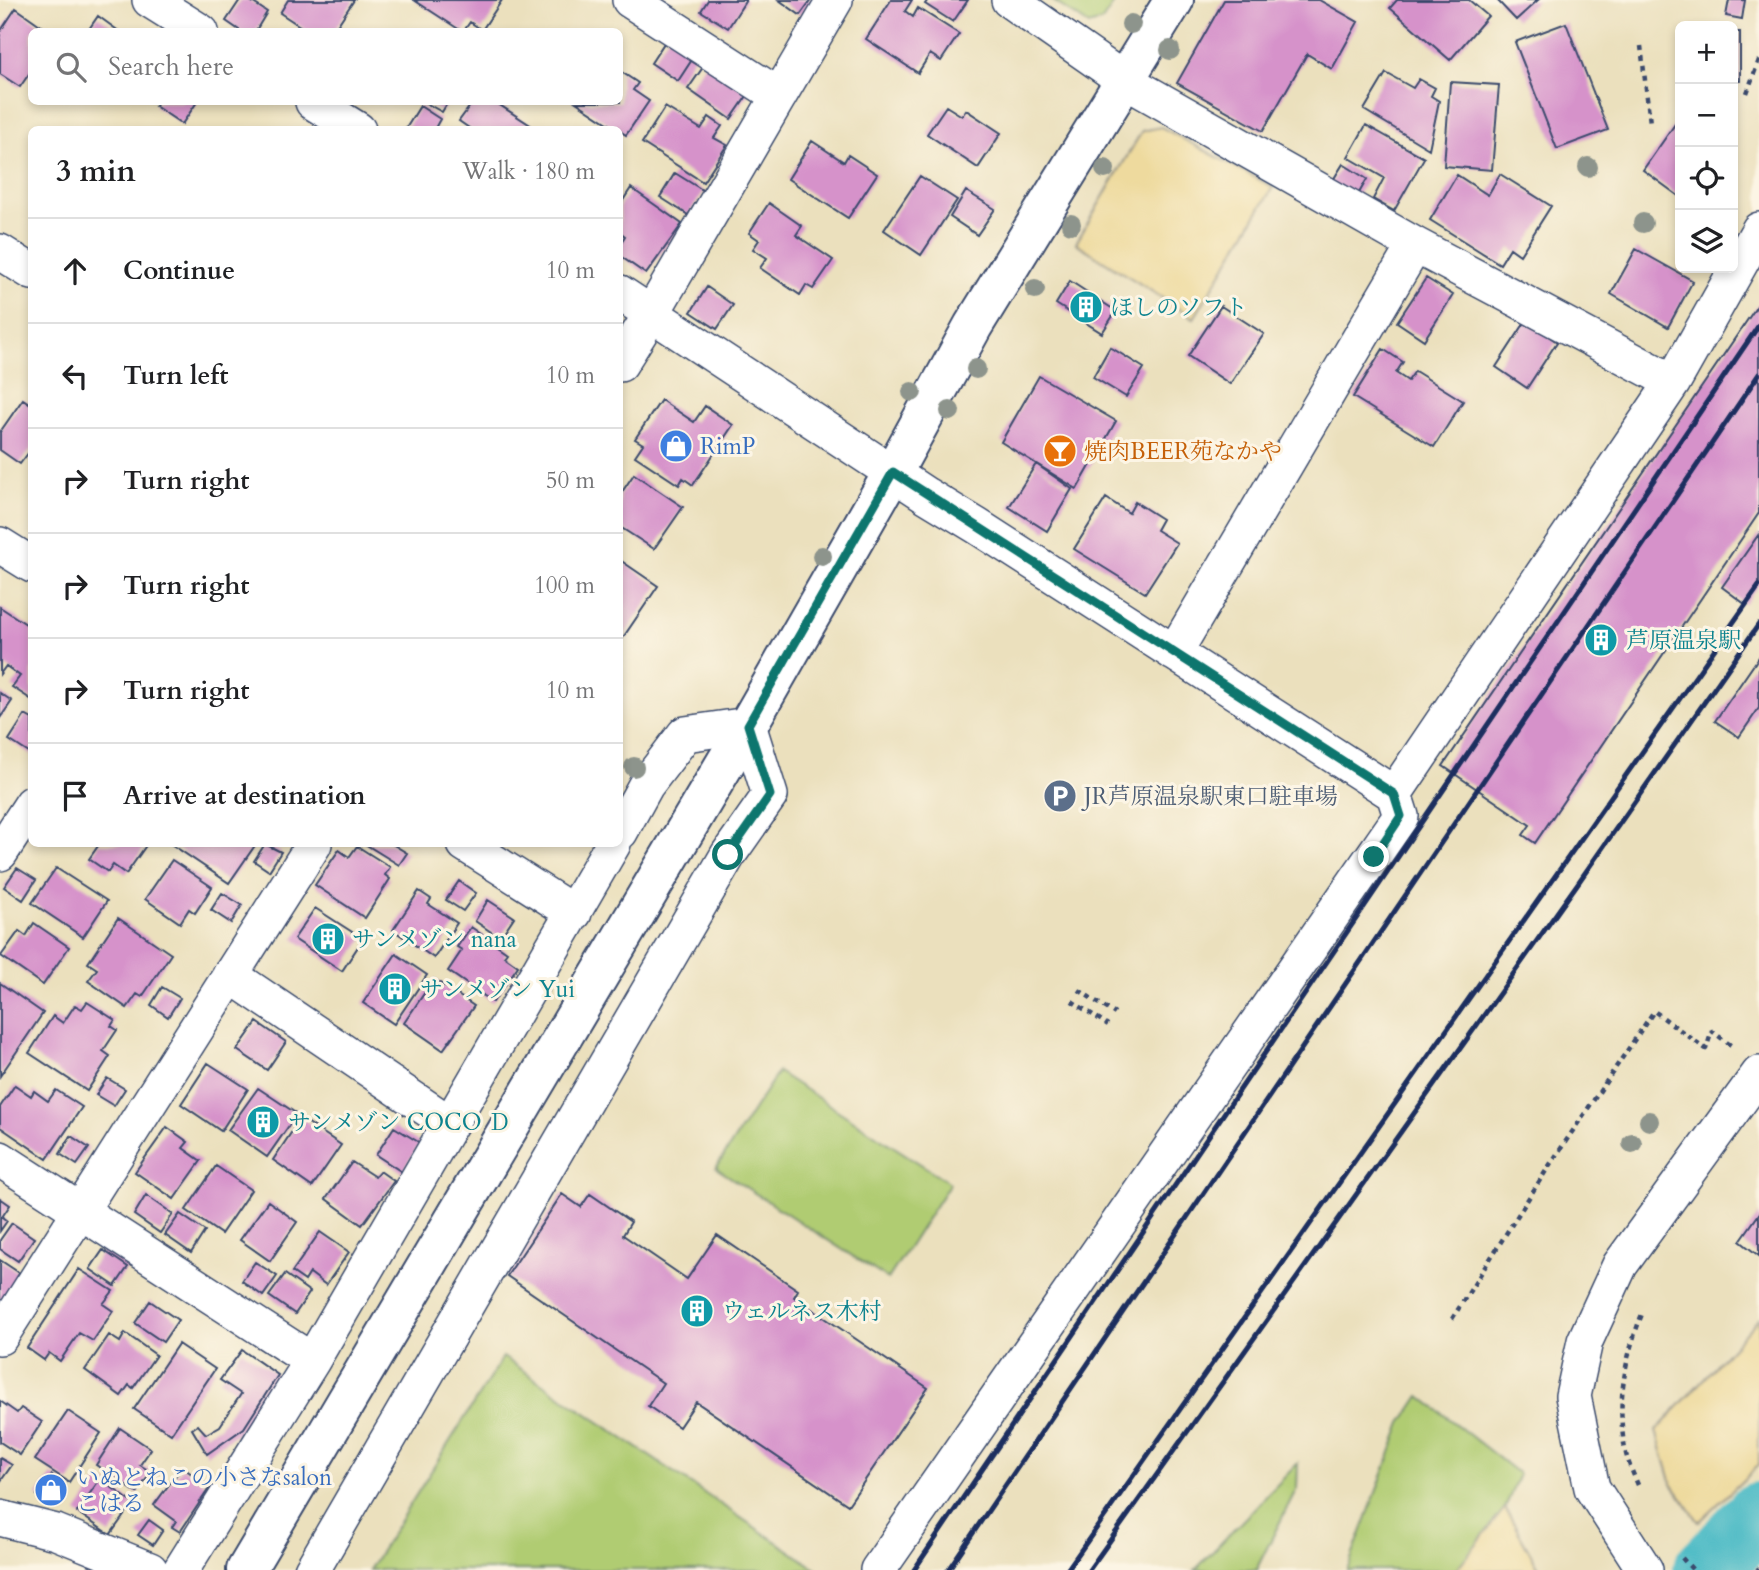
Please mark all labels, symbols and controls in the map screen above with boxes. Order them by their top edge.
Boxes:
map controls [1675,21,1738,273]
button: + [1675,21,1738,84]
search box [28,28,623,105]
icon: search [52,48,90,86]
text: Search here [108,49,234,84]
button: − [1675,84,1738,147]
button: locate [1675,147,1738,210]
text: 3 min [56,151,136,192]
text: Walk · 180 m [462,156,595,187]
button: layers [1675,210,1738,273]
icon: ahead [56,252,94,290]
text: Continue [123,253,235,288]
text: 10 m [546,255,595,286]
building icon: ほしのソフト [1067,288,1105,326]
place label: ほしのソフト [1110,292,1248,323]
icon: left [56,357,94,395]
text: Turn left [123,358,228,393]
text: 10 m [546,360,595,391]
shop icon: RimP [657,427,695,465]
place label: RimP [700,431,755,462]
bar icon: 焼肉BEER苑なかや [1041,432,1079,470]
place label: 焼肉BEER苑なかや [1084,436,1282,467]
icon: right [56,462,94,500]
text: Turn right [123,463,250,498]
text: 50 m [546,465,595,496]
icon: right [56,567,94,605]
text: Turn right [123,568,250,603]
text: 100 m [534,570,595,601]
building icon: 芦原温泉駅 [1582,621,1620,659]
place label: 芦原温泉駅 [1626,625,1741,656]
icon: right [56,672,94,710]
text: Turn right [123,673,250,708]
text: 10 m [546,675,595,706]
icon: arrive [56,777,94,815]
parking icon: JR芦原温泉駅東口駐車場 [1041,777,1079,815]
text: Arrive at destination [123,778,366,813]
place label: JR芦原温泉駅東口駐車場 [1081,781,1338,812]
route start [712,839,743,870]
route end [1358,841,1389,872]
building icon: サンメゾン nana [309,920,347,958]
place label: サンメゾン nana [352,924,517,955]
building icon: サンメゾン Yui [376,970,414,1008]
place label: サンメゾン Yui [420,974,575,1005]
building icon: サンメゾン COCO Ｄ [244,1103,282,1141]
place label: サンメゾン COCO Ｄ [288,1107,511,1138]
building icon: ウェルネス木村 [678,1292,716,1330]
place label: ウェルネス木村 [722,1296,881,1327]
place label: いぬとねこの小さなsalon こはる [76,1462,332,1519]
shop icon: いぬとねこの小さなsalon こはる [32,1471,70,1509]

